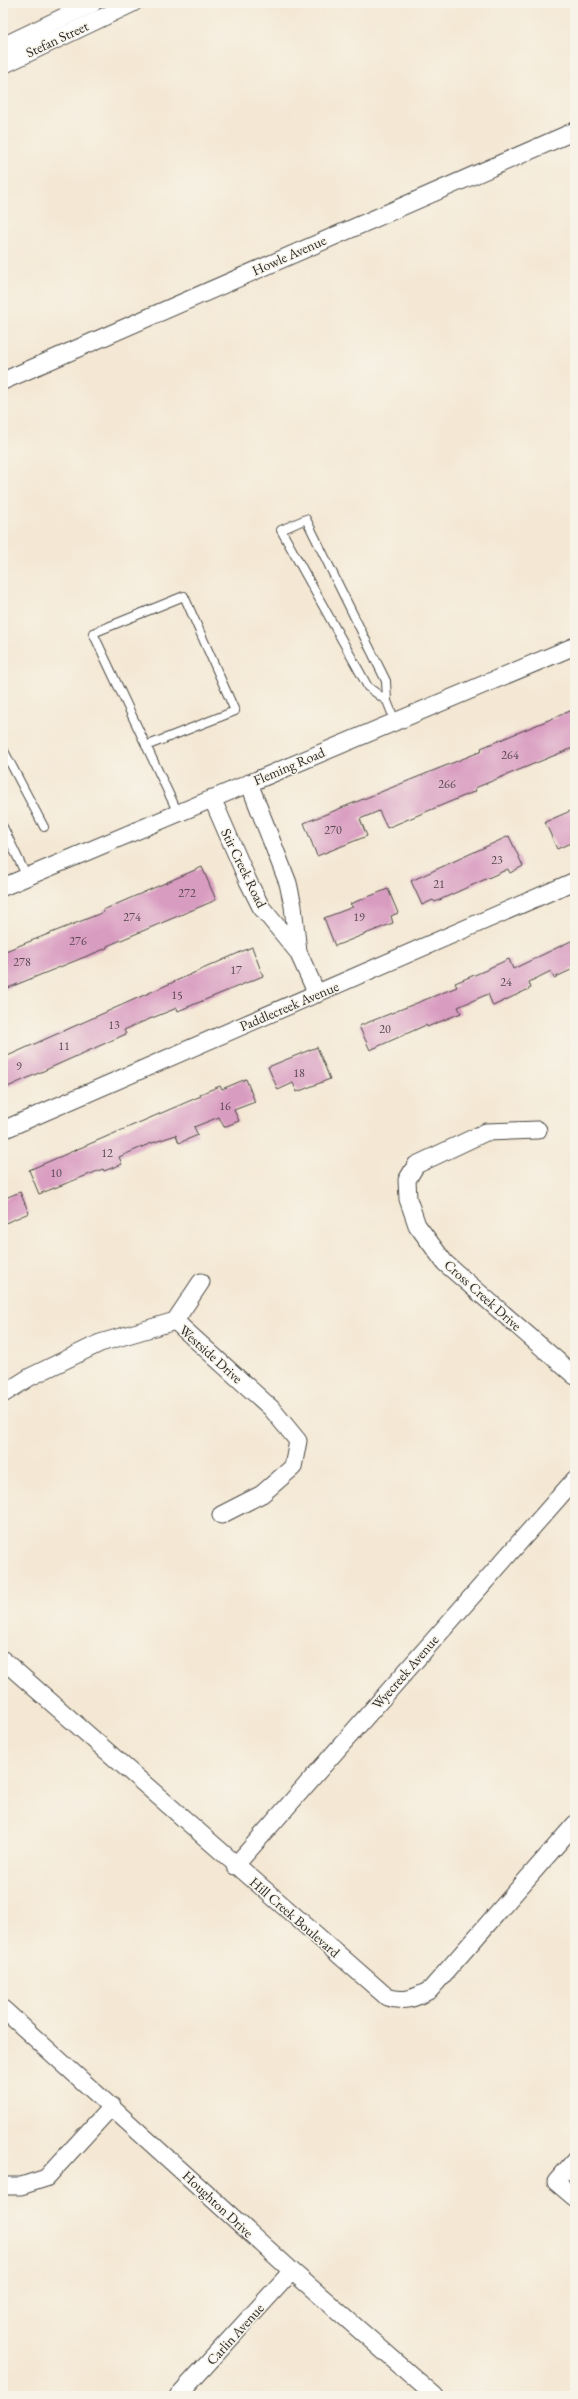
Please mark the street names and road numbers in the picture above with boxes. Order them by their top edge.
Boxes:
street label: Stefan Street [23,16,92,61]
street label: Howle Avenue [249,230,329,279]
street label: Fleming Road [251,743,328,789]
street label: Stir Creek Road [217,825,271,911]
street label: Paddlecreek Avenue [237,977,342,1035]
street label: Cross Creek Drive [441,1256,526,1335]
street label: Westside Drive [176,1321,247,1387]
street label: Wyecreek Avenue [368,1631,443,1713]
street label: Hill Creek Boulevard [246,1873,344,1962]
street label: Houghton Drive [179,2167,258,2242]
street label: Carlin Avenue [202,2299,268,2369]

